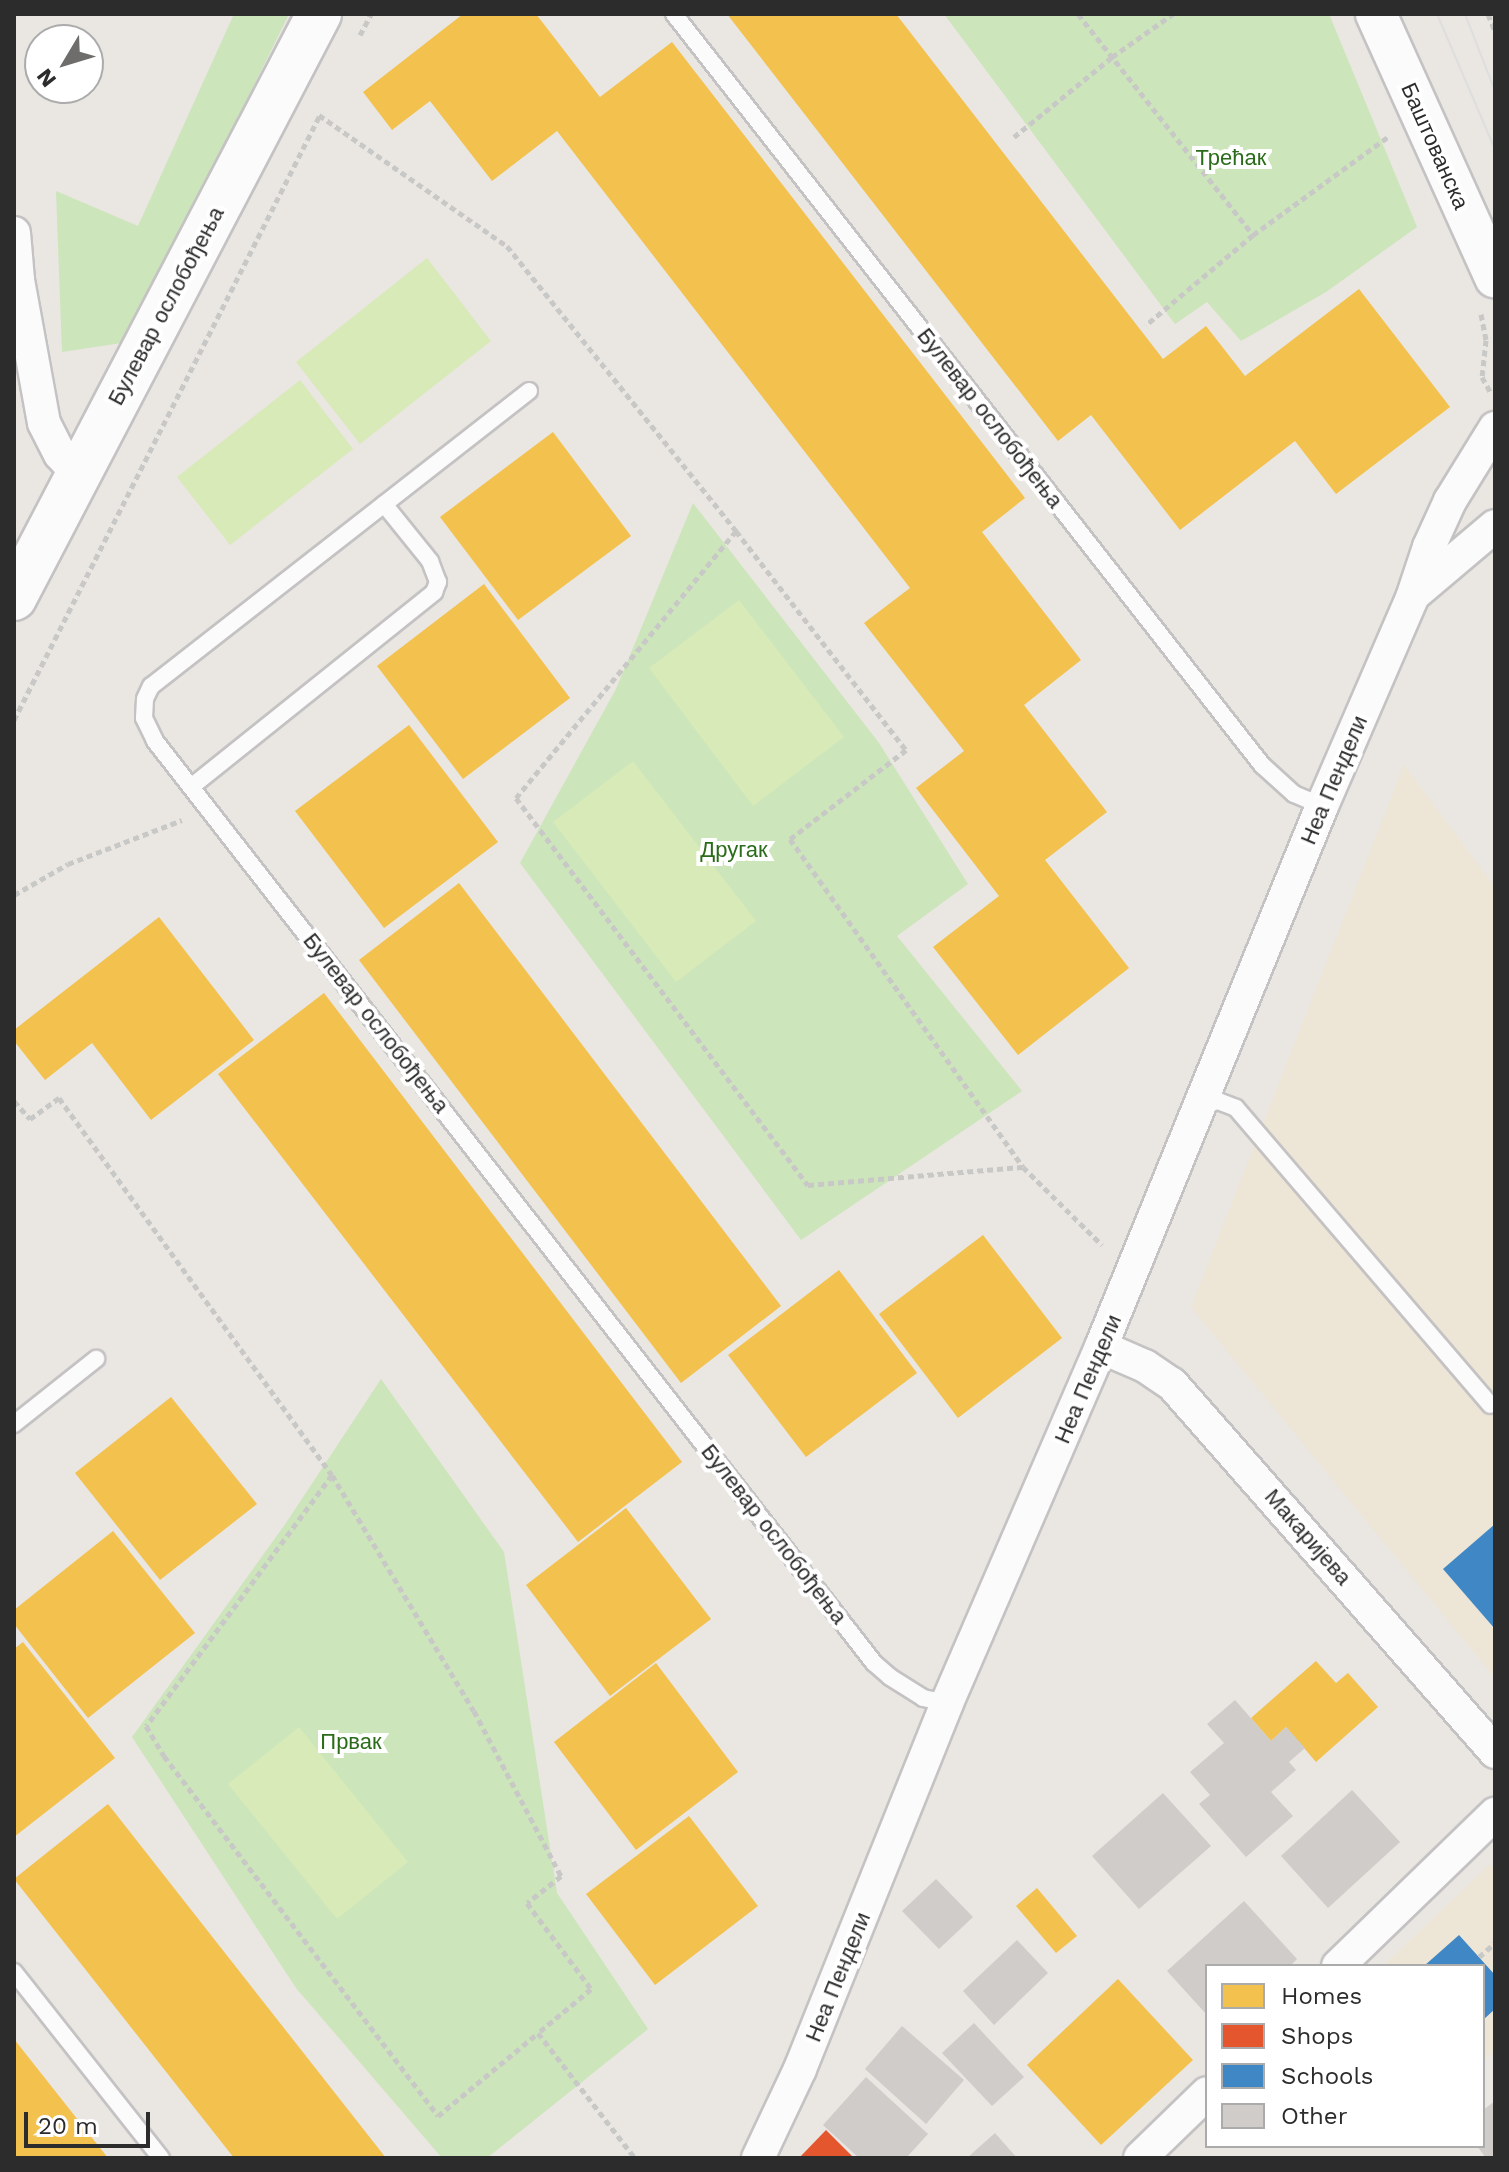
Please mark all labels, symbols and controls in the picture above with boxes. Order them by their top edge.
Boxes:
north arrow [24,24,104,104]
text: N [31,64,61,92]
street label: Баштованска [1395,79,1475,213]
park label: Трећак [1196,145,1266,171]
street label: Булевар ослобођења [102,202,230,410]
street label: Булевар ослобођења [912,323,1068,513]
street label: Неа Пендели [1295,712,1373,848]
park label: Другак [700,837,768,863]
street label: Булевар ослобођења [298,928,454,1118]
street label: Неа Пендели [1049,1311,1127,1447]
street label: Булевар ослобођења [696,1439,852,1629]
street label: Макаријева [1259,1484,1357,1590]
park label: Првак [320,1729,382,1755]
street label: Неа Пендели [800,1908,876,2046]
legend [1205,1964,1485,2148]
text: Homes [1281,1982,1362,2010]
text: Shops [1281,2022,1353,2050]
text: Schools [1281,2062,1373,2090]
scale bar [28,2096,154,2146]
text: Other [1281,2102,1348,2130]
text: 20 m [38,2112,98,2140]

